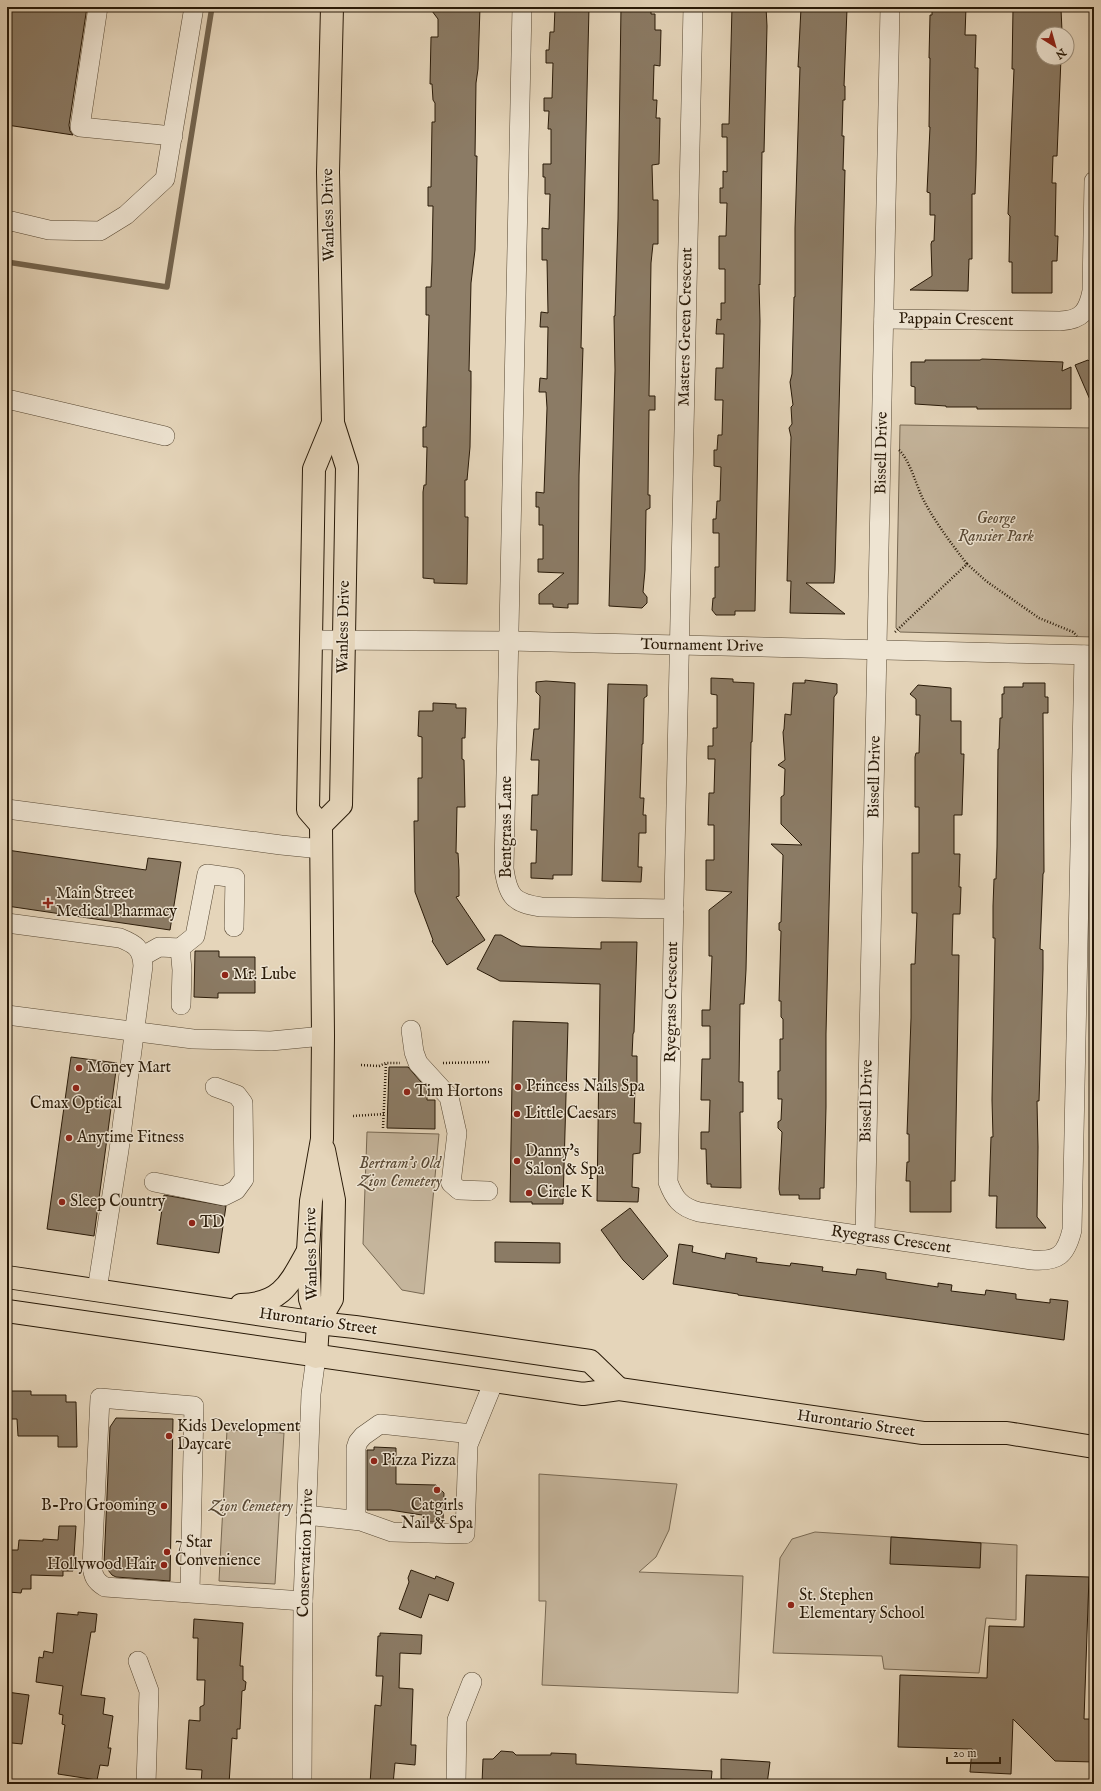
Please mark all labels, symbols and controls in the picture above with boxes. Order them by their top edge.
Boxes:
north arrow [1035,26,1075,66]
text: N [1052,44,1069,62]
street label: Wanless Drive [318,168,340,262]
street label: Masters Green Crescent [675,247,697,407]
street label: Pappain Crescent [898,309,1014,331]
street label: Bissell Drive [871,411,893,495]
park label: George Ransier Park [958,509,1035,547]
street label: Wanless Drive [333,580,355,674]
street label: Tournament Drive [640,635,764,657]
street label: Bissell Drive [864,735,886,819]
street label: Bentgrass Lane [497,776,517,878]
place label: Main Street Medical Pharmacy [56,884,177,922]
marker: Main Street Medical Pharmacy [43,898,53,908]
street label: Ryegrass Crescent [661,941,683,1063]
place label: Mr. Lube [233,965,296,985]
marker: Mr. Lube [220,970,230,980]
place label: Money Mart [87,1058,172,1078]
street label: Bissell Drive [856,1059,878,1143]
marker: Money Mart [74,1063,84,1073]
place label: Princess Nails Spa [526,1077,645,1097]
place label: Tim Hortons [415,1082,503,1102]
marker: Princess Nails Spa [513,1082,523,1092]
marker: Cmax Optical [71,1083,81,1093]
marker: Tim Hortons [402,1087,412,1097]
place label: Cmax Optical [30,1094,123,1114]
place label: Little Caesars [525,1104,617,1124]
marker: Little Caesars [512,1109,522,1119]
place label: Anytime Fitness [76,1128,184,1148]
marker: Anytime Fitness [64,1133,74,1143]
place label: Danny's Salon & Spa [525,1142,604,1180]
park label: Bertram's Old Zion Cemetery [356,1154,443,1192]
marker: Danny's Salon & Spa [512,1156,522,1166]
place label: Circle K [537,1183,593,1203]
marker: Circle K [524,1188,534,1198]
place label: Sleep Country [70,1192,166,1212]
marker: Sleep Country [57,1197,67,1207]
street label: Wanless Drive [301,1207,323,1301]
place label: TD [200,1213,225,1233]
marker: TD [187,1218,197,1228]
street label: Ryegrass Crescent [830,1222,953,1258]
street label: Hurontario Street [258,1304,379,1340]
street label: Hurontario Street [796,1406,917,1442]
place label: Kids Development Daycare [177,1417,301,1455]
marker: Kids Development Daycare [164,1431,174,1441]
place label: Pizza Pizza [382,1451,456,1471]
marker: Pizza Pizza [369,1456,379,1466]
marker: Catgirls Nail & Spa [432,1485,442,1495]
street label: Conservation Drive [294,1488,318,1618]
place label: B-Pro Grooming [41,1496,156,1516]
place label: Catgirls Nail & Spa [401,1496,473,1534]
park label: Zion Cemetery [207,1497,294,1517]
marker: B-Pro Grooming [159,1501,169,1511]
place label: 7 Star Convenience [175,1533,261,1571]
marker: 7 Star Convenience [162,1547,172,1557]
place label: Hollywood Hair [47,1555,156,1575]
marker: Hollywood Hair [159,1560,169,1570]
place label: St. Stephen Elementary School [799,1586,925,1624]
marker: St. Stephen Elementary School [786,1600,796,1610]
scale bar [947,1739,1000,1765]
text: 20 m [953,1746,976,1761]

